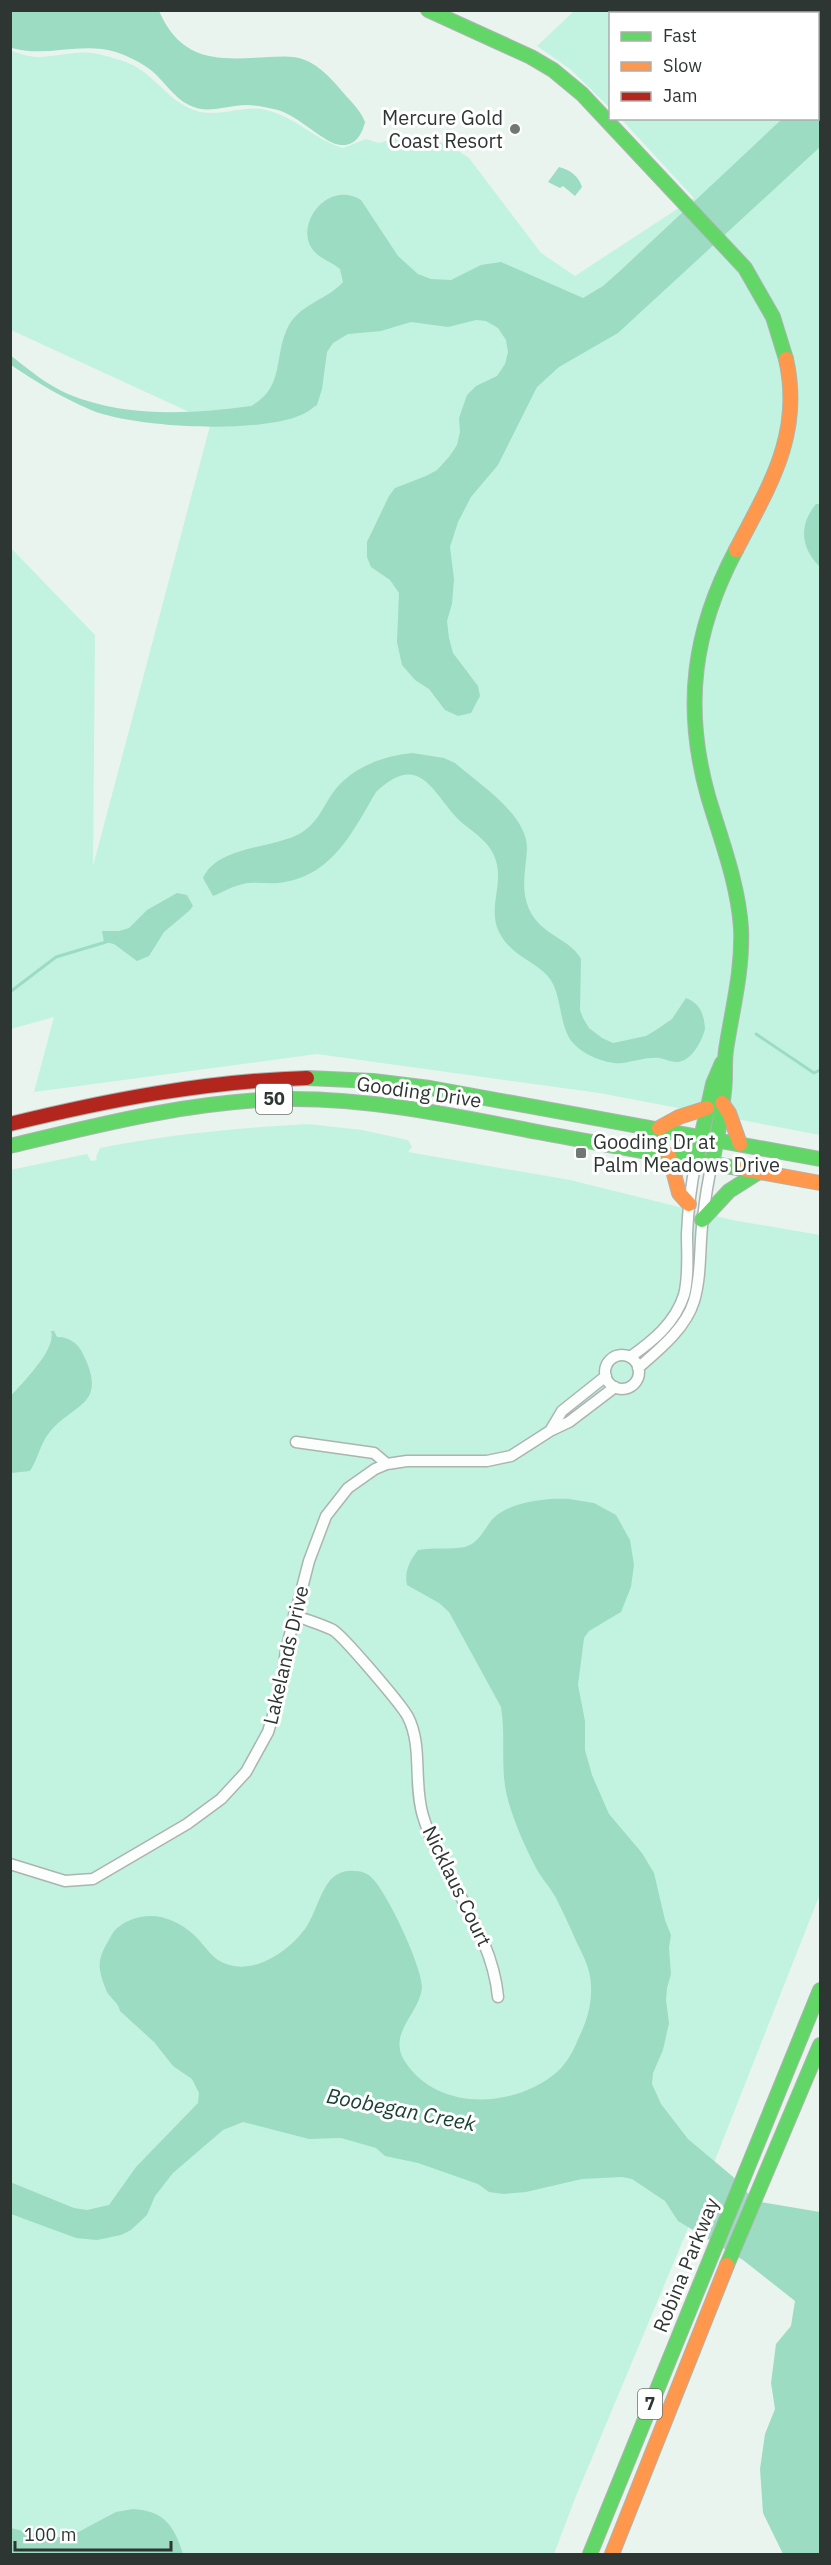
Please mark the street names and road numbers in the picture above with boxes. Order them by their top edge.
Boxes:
street label: Gooding Drive [355,1069,483,1114]
road number: 50 [256,1084,292,1114]
street label: Lakelands Drive [256,1583,315,1727]
street label: Nicklaus Court [417,1821,498,1951]
street label: Robina Parkway [646,2193,725,2336]
road number: 7 [638,2389,662,2419]

